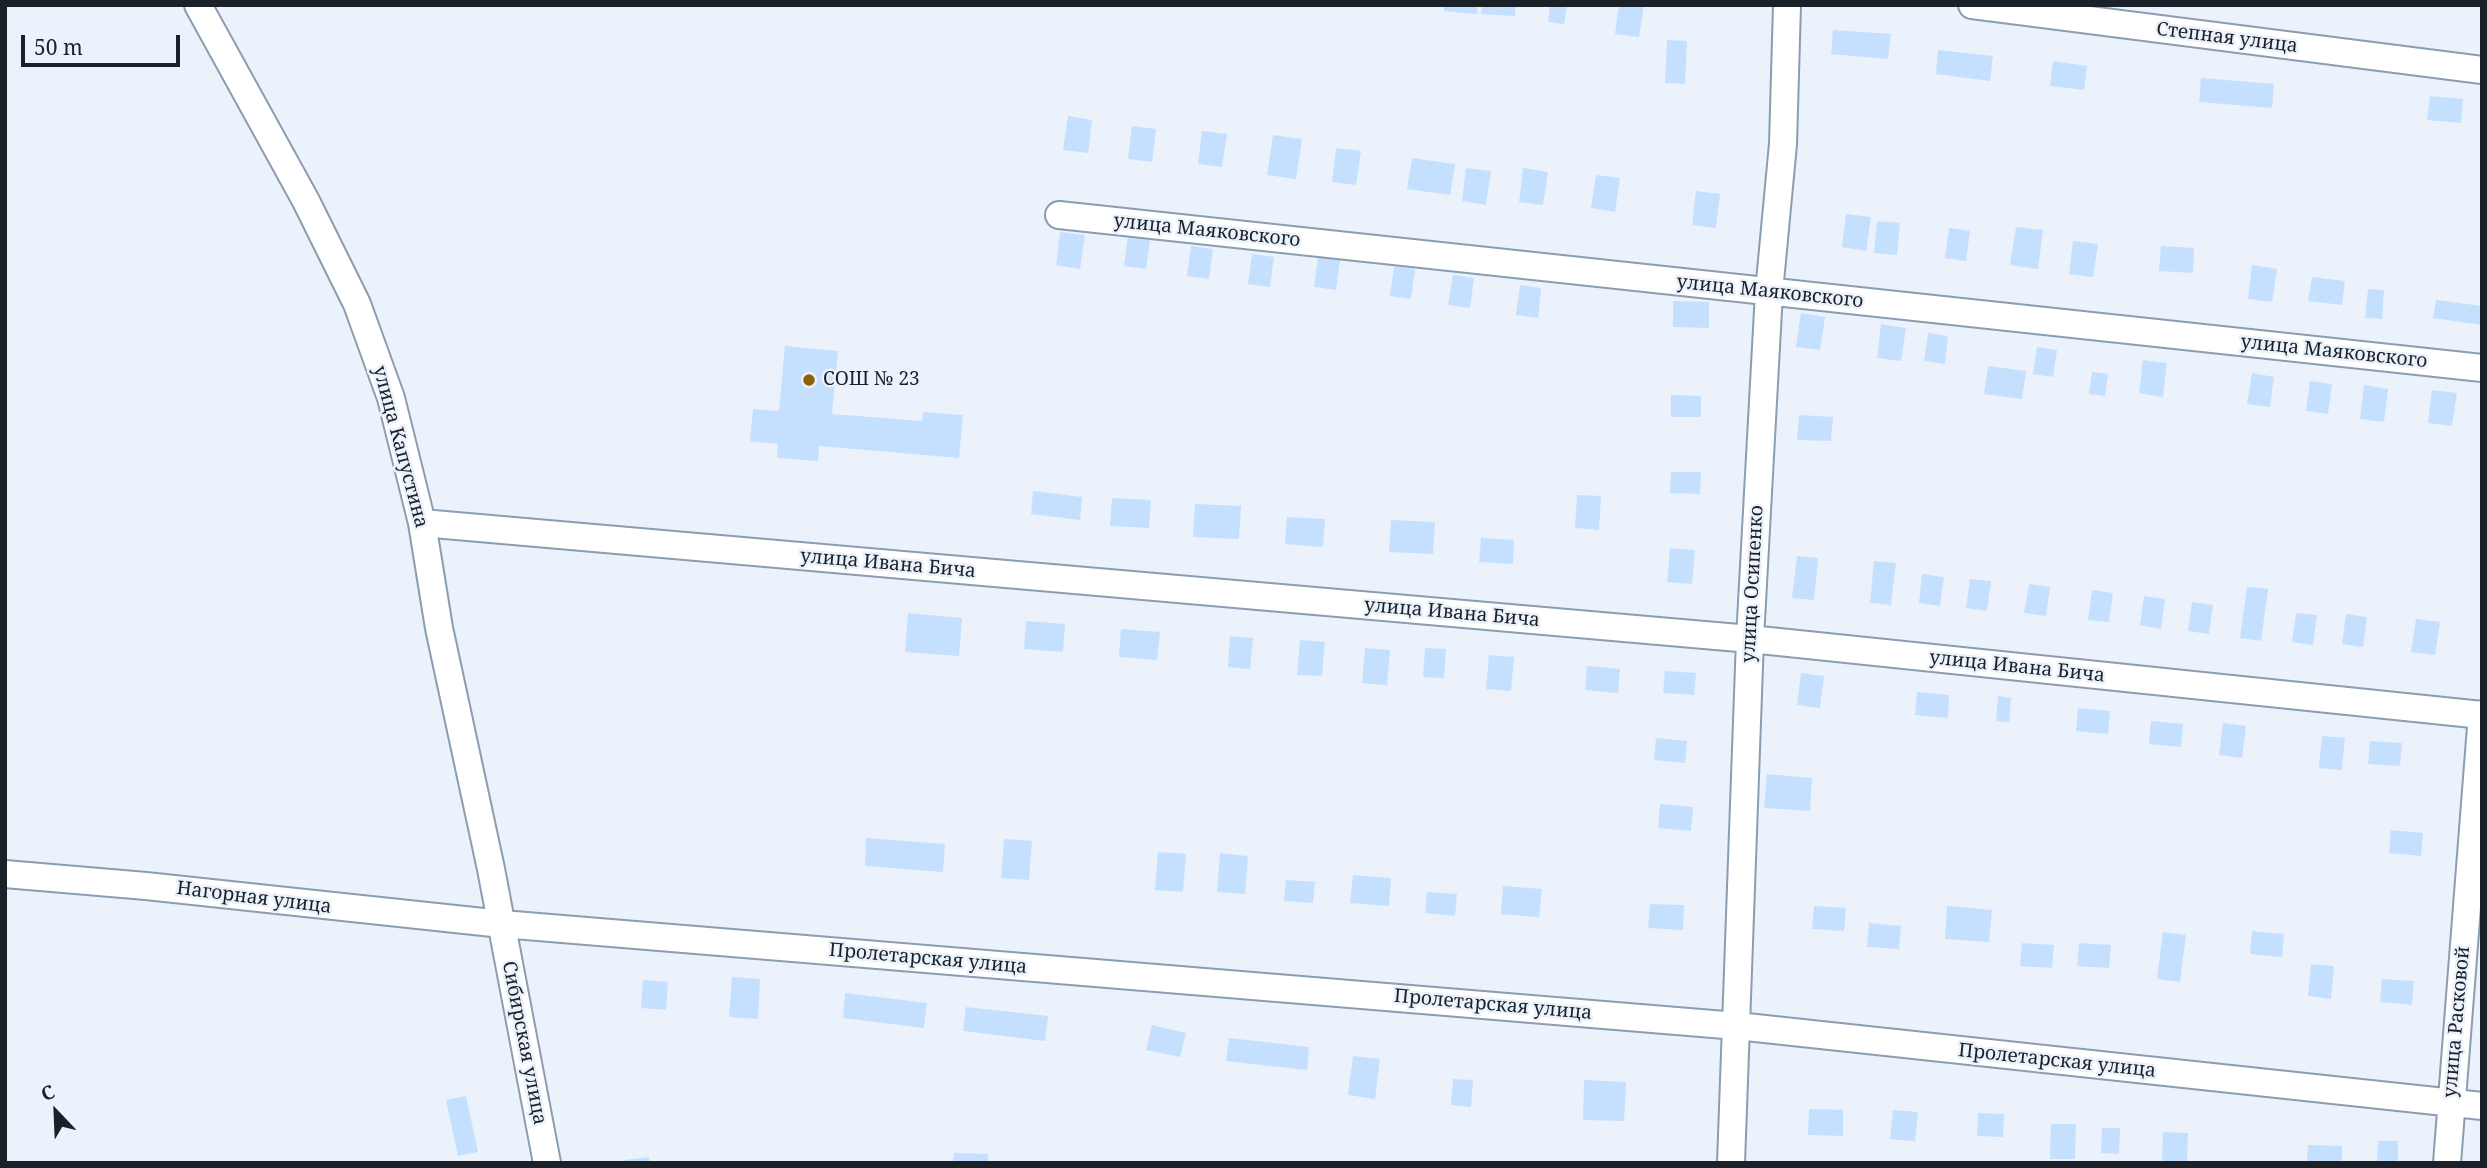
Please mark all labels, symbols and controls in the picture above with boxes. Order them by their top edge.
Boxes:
street label: Степная улица [2155,18,2299,58]
scale bar [24,21,184,65]
text: 50 m [34,33,83,61]
street label: улица Маяковского [1112,210,1302,252]
street label: улица Маяковского [1675,271,1865,313]
street label: улица Маяковского [2239,331,2429,373]
street label: улица Капустина [367,363,433,531]
place label: СОШ № 23 [823,369,920,391]
marker: СОШ № 23 [801,372,817,388]
street label: улица Осипенко [1737,505,1769,663]
street label: улица Ивана Бича [799,545,977,583]
street label: улица Ивана Бича [1363,594,1541,632]
street label: улица Ивана Бича [1928,646,2106,688]
street label: Нагорная улица [175,877,333,919]
street label: Пролетарская улица [828,939,1028,979]
street label: улица Расковой [2439,945,2475,1099]
street label: Сибирская улица [497,959,551,1127]
street label: Пролетарская улица [1393,985,1593,1025]
street label: Пролетарская улица [1957,1039,2157,1083]
north arrow [21,1077,91,1147]
text: С [37,1078,59,1107]

